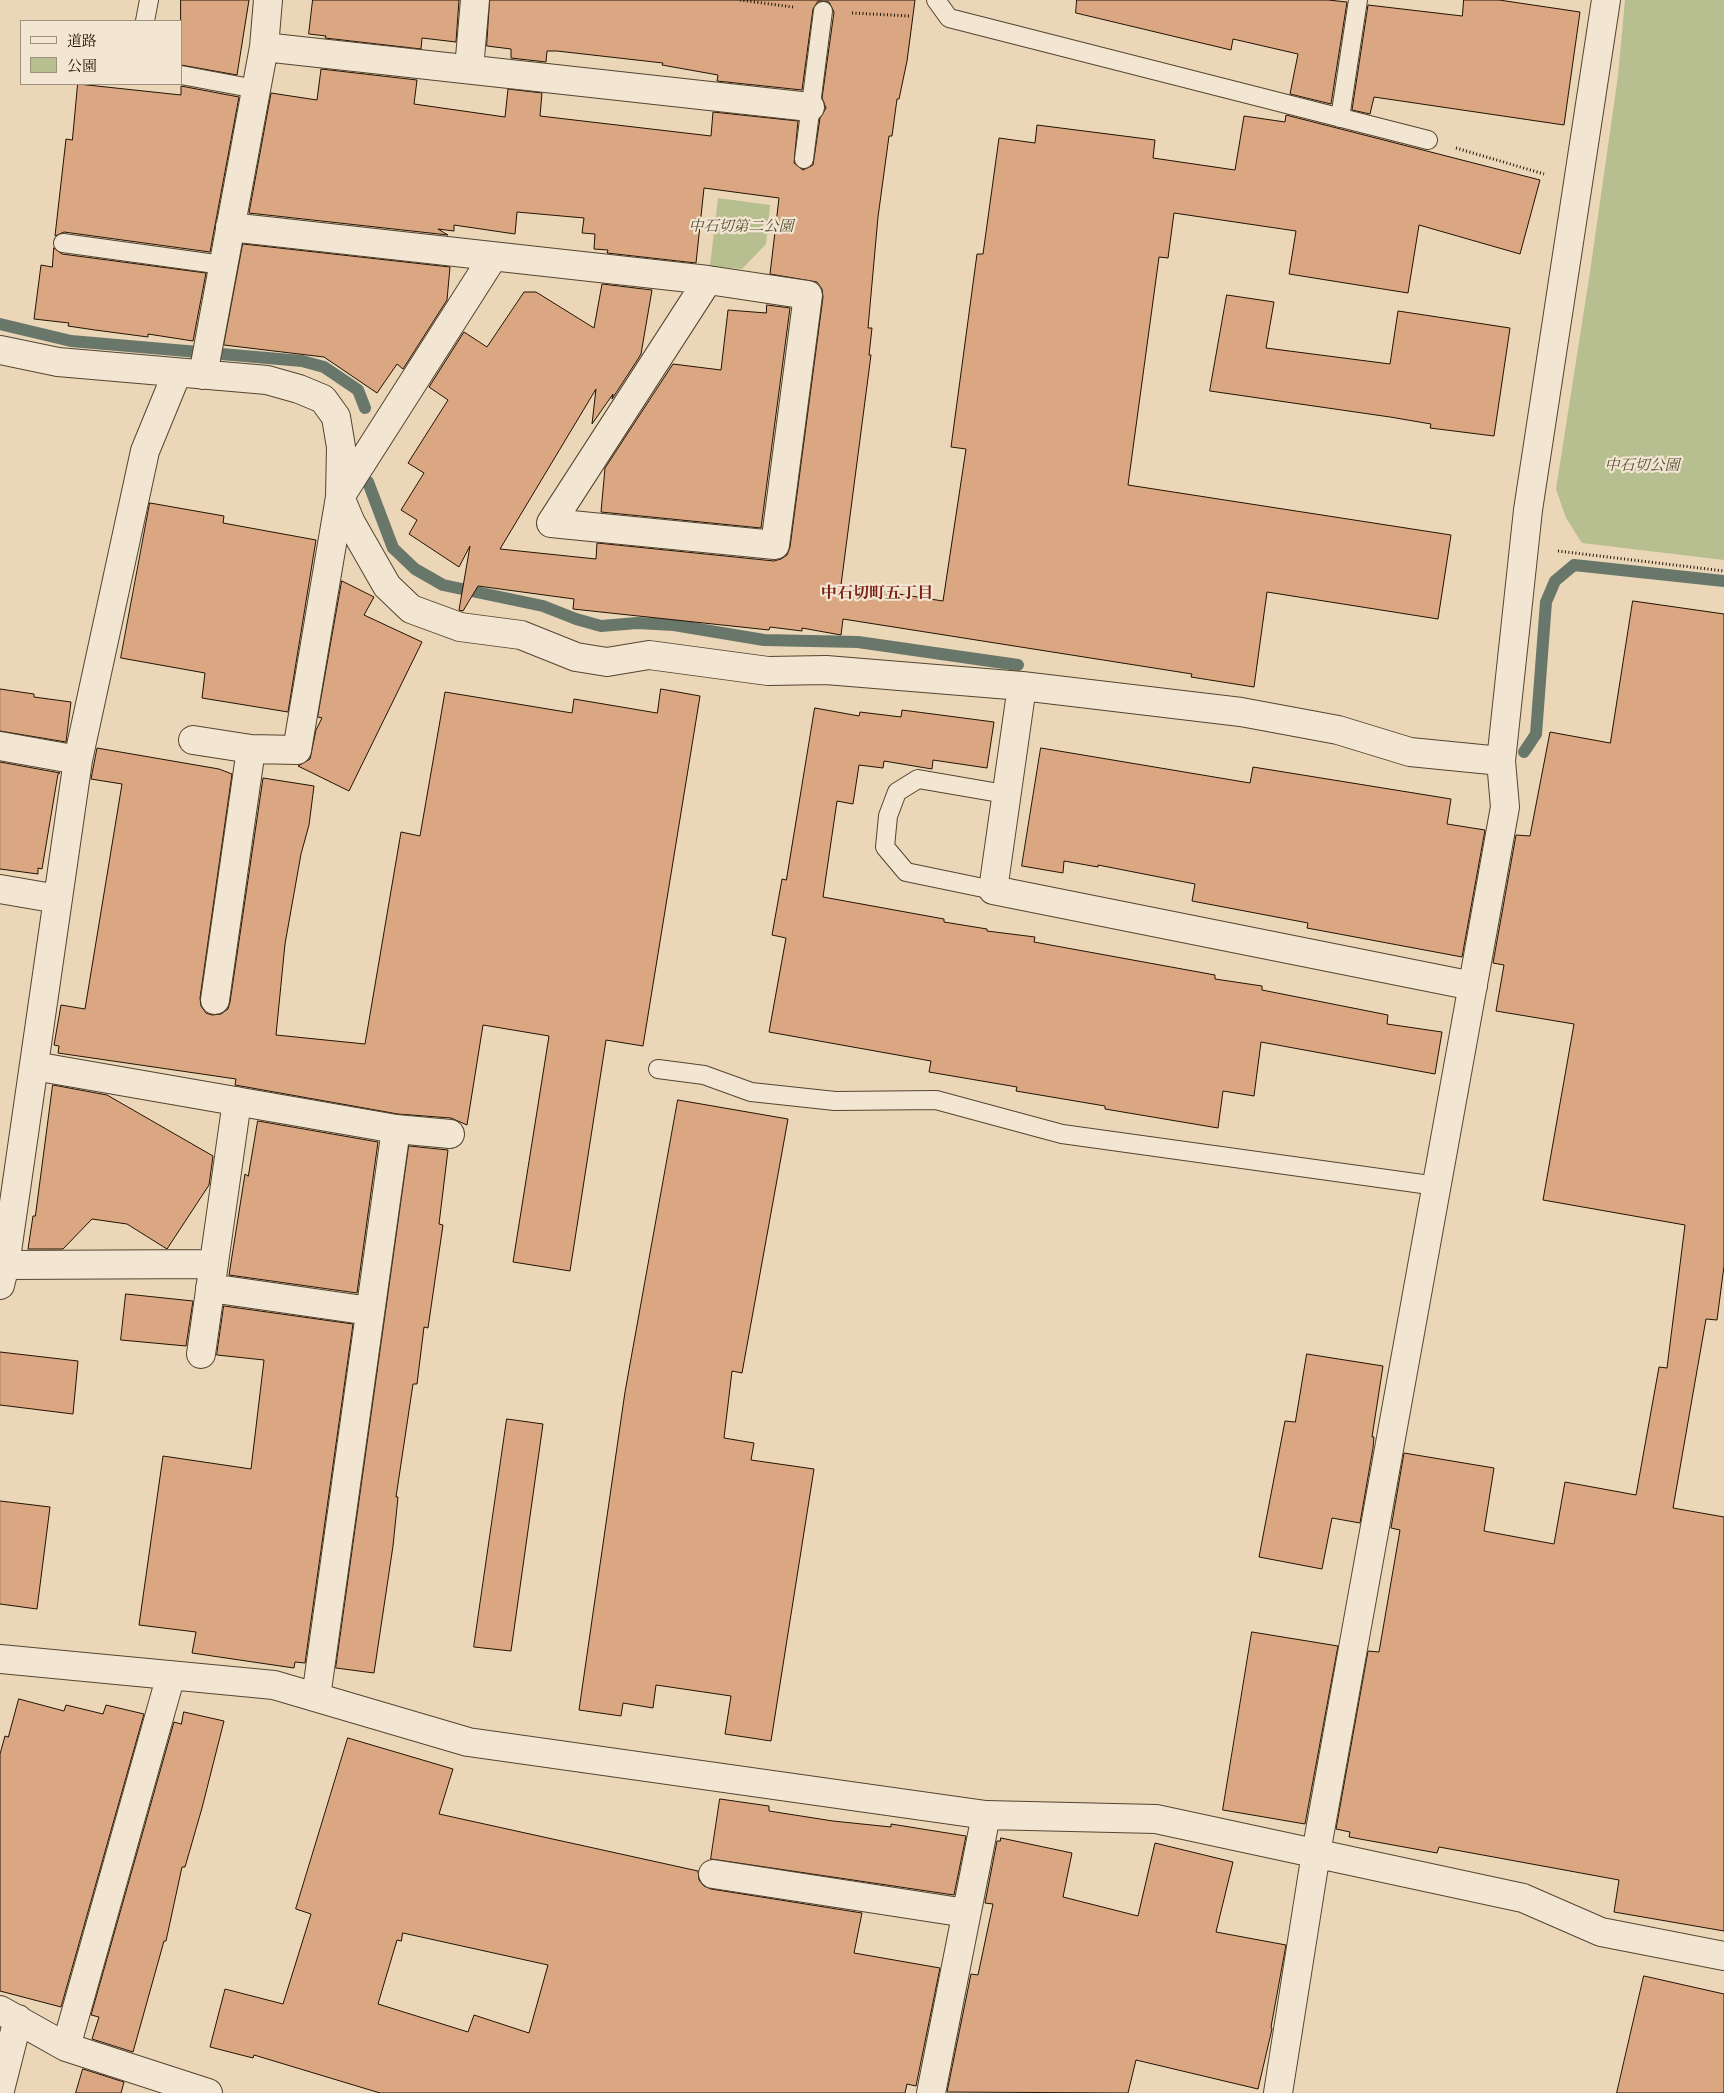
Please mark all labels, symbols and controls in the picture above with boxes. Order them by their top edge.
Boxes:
legend [20,20,182,85]
text: 道路 [67,32,97,51]
text: 公園 [67,57,97,76]
park label: 中石切第二公園 [689,219,793,237]
park label: 中石切公園 [1605,458,1679,476]
district label: 中石切町五丁目 [821,585,933,605]

